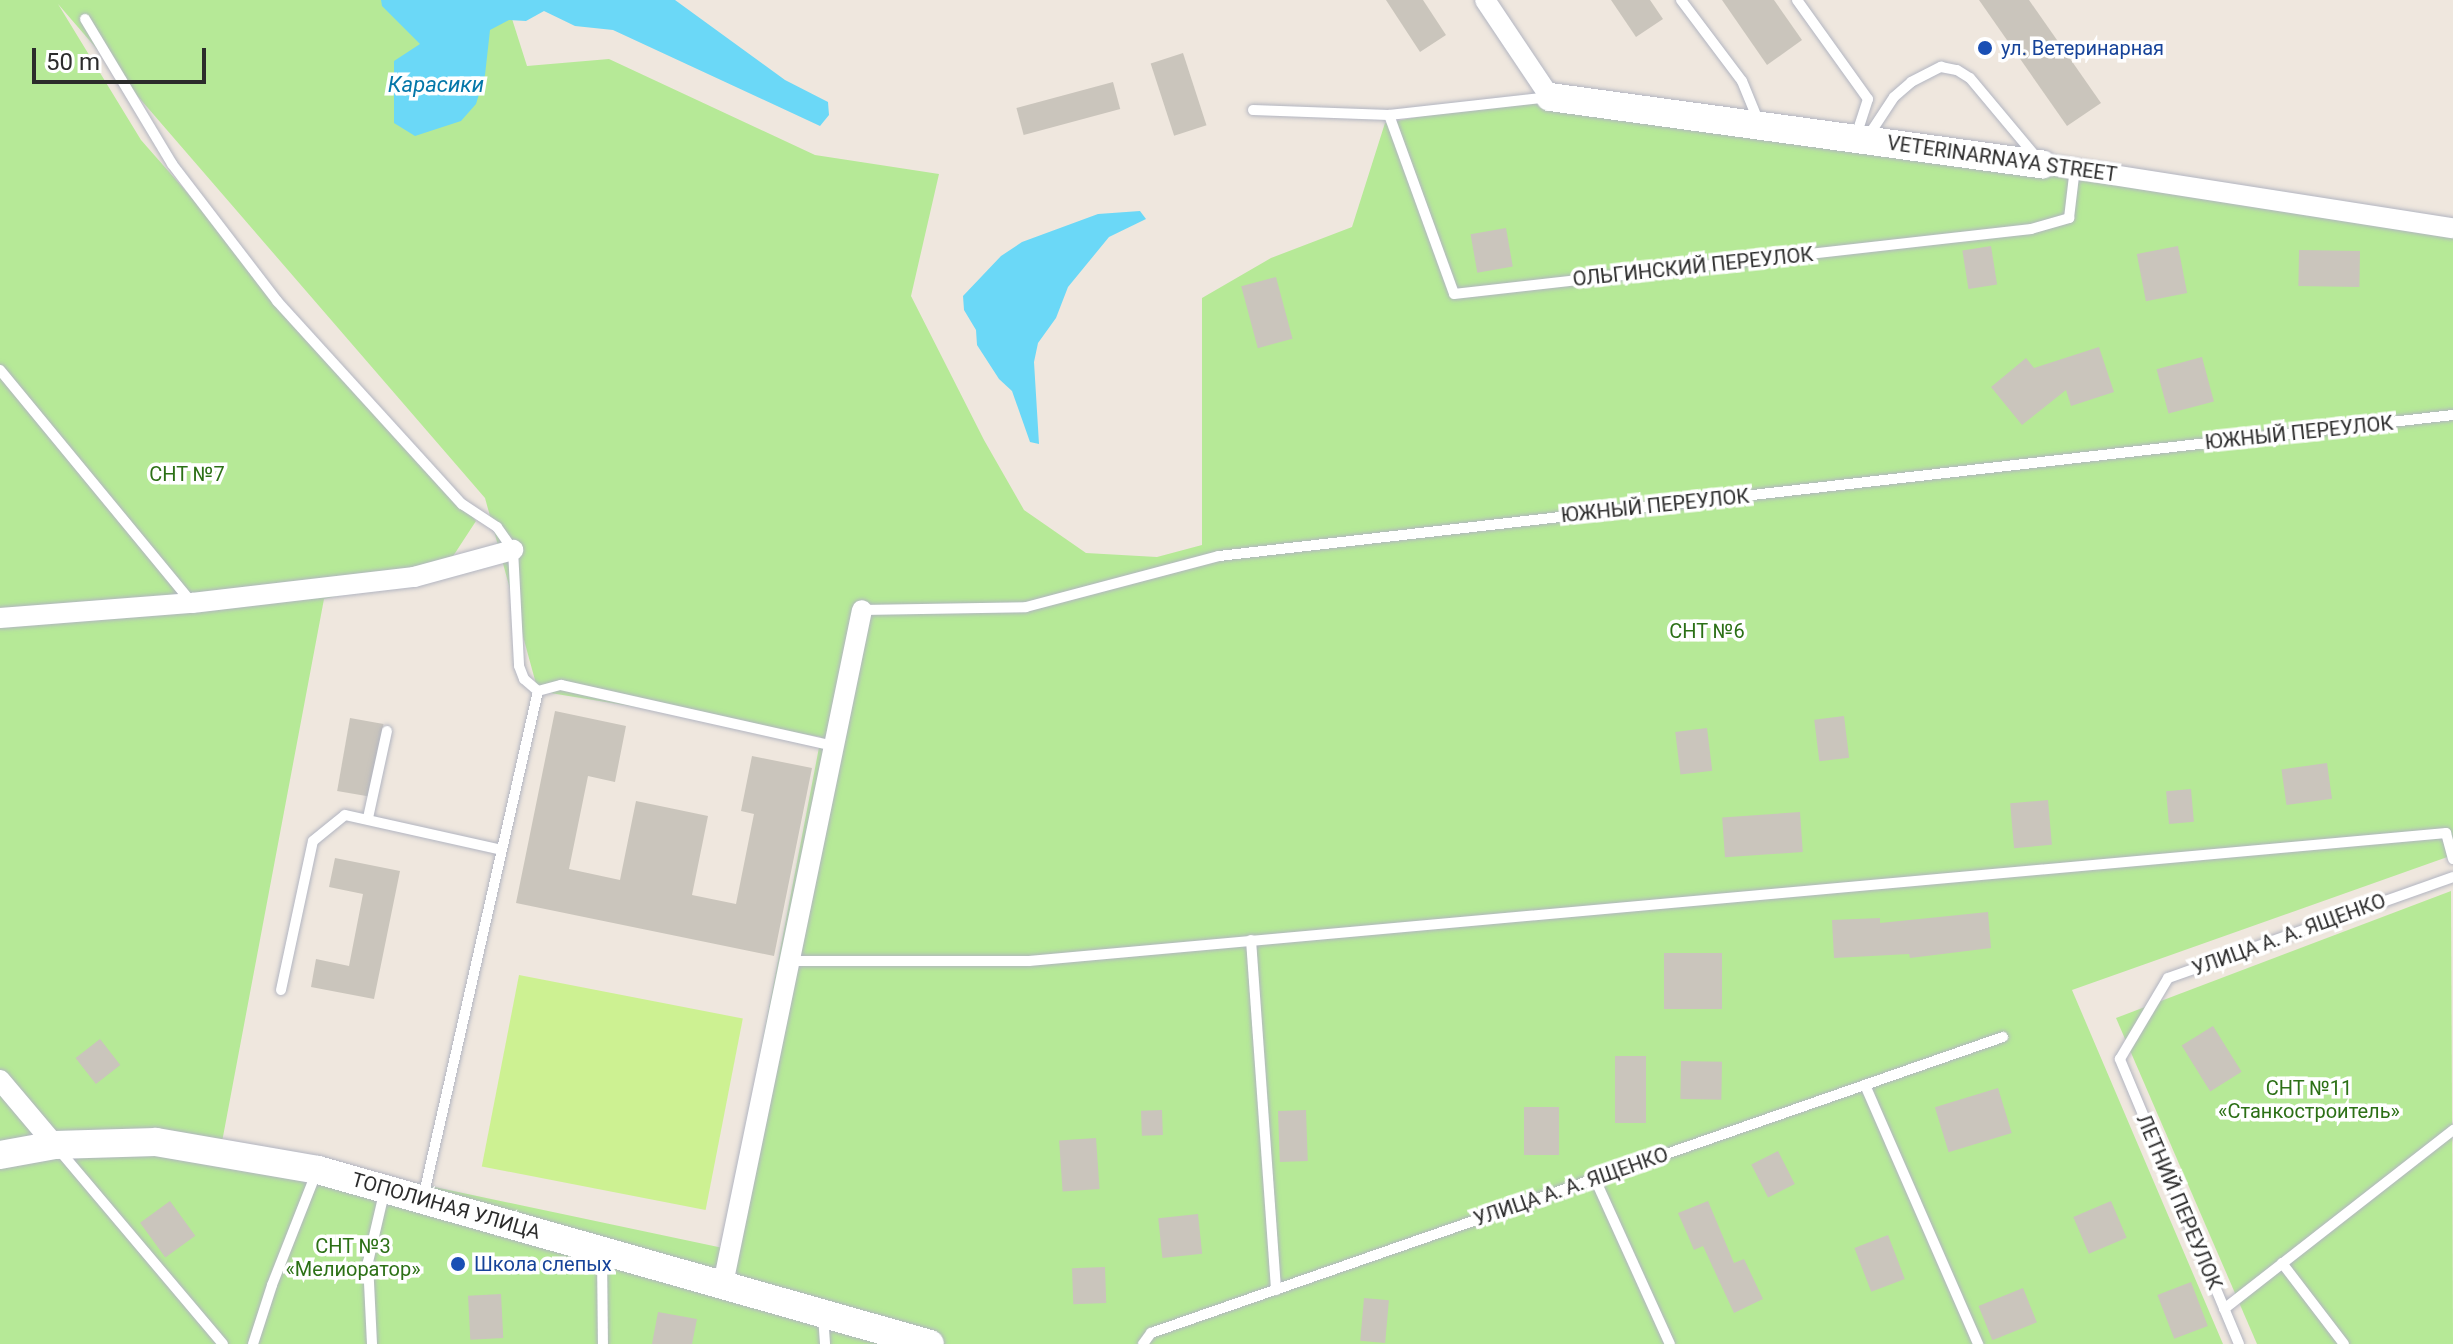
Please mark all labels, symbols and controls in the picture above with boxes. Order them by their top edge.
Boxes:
scale bar [36,32,210,82]
place label: ул. Ветеринарная [2001,36,2164,60]
marker: ул. Ветеринарная [1976,39,1994,57]
text: 50 m [46,48,100,76]
water label: Карасики [388,72,484,98]
street label: VETERINARNAYA STREET [1886,131,2118,187]
street label: ОЛЬГИНСКИЙ ПЕРЕУЛОК [1572,242,1814,292]
street label: ЮЖНЫЙ ПЕРЕУЛОК [2204,411,2394,455]
park label: СНТ №7 [149,462,225,486]
street label: ЮЖНЫЙ ПЕРЕУЛОК [1560,484,1750,528]
park label: СНТ №6 [1669,619,1745,643]
street label: УЛИЦА А. А. ЯЩЕНКО [2189,889,2389,981]
park label: СНТ №11 «Станкостроитель» [2218,1076,2400,1123]
street label: ЛЕТНИЙ ПЕРЕУЛОК [2131,1111,2227,1293]
street label: УЛИЦА А. А. ЯЩЕНКО [1471,1142,1671,1232]
street label: ТОПОЛИНАЯ УЛИЦА [349,1168,543,1244]
park label: СНТ №3 «Мелиоратор» [285,1234,421,1281]
place label: Школа слепых [474,1252,612,1276]
marker: Школа слепых [449,1255,467,1273]

